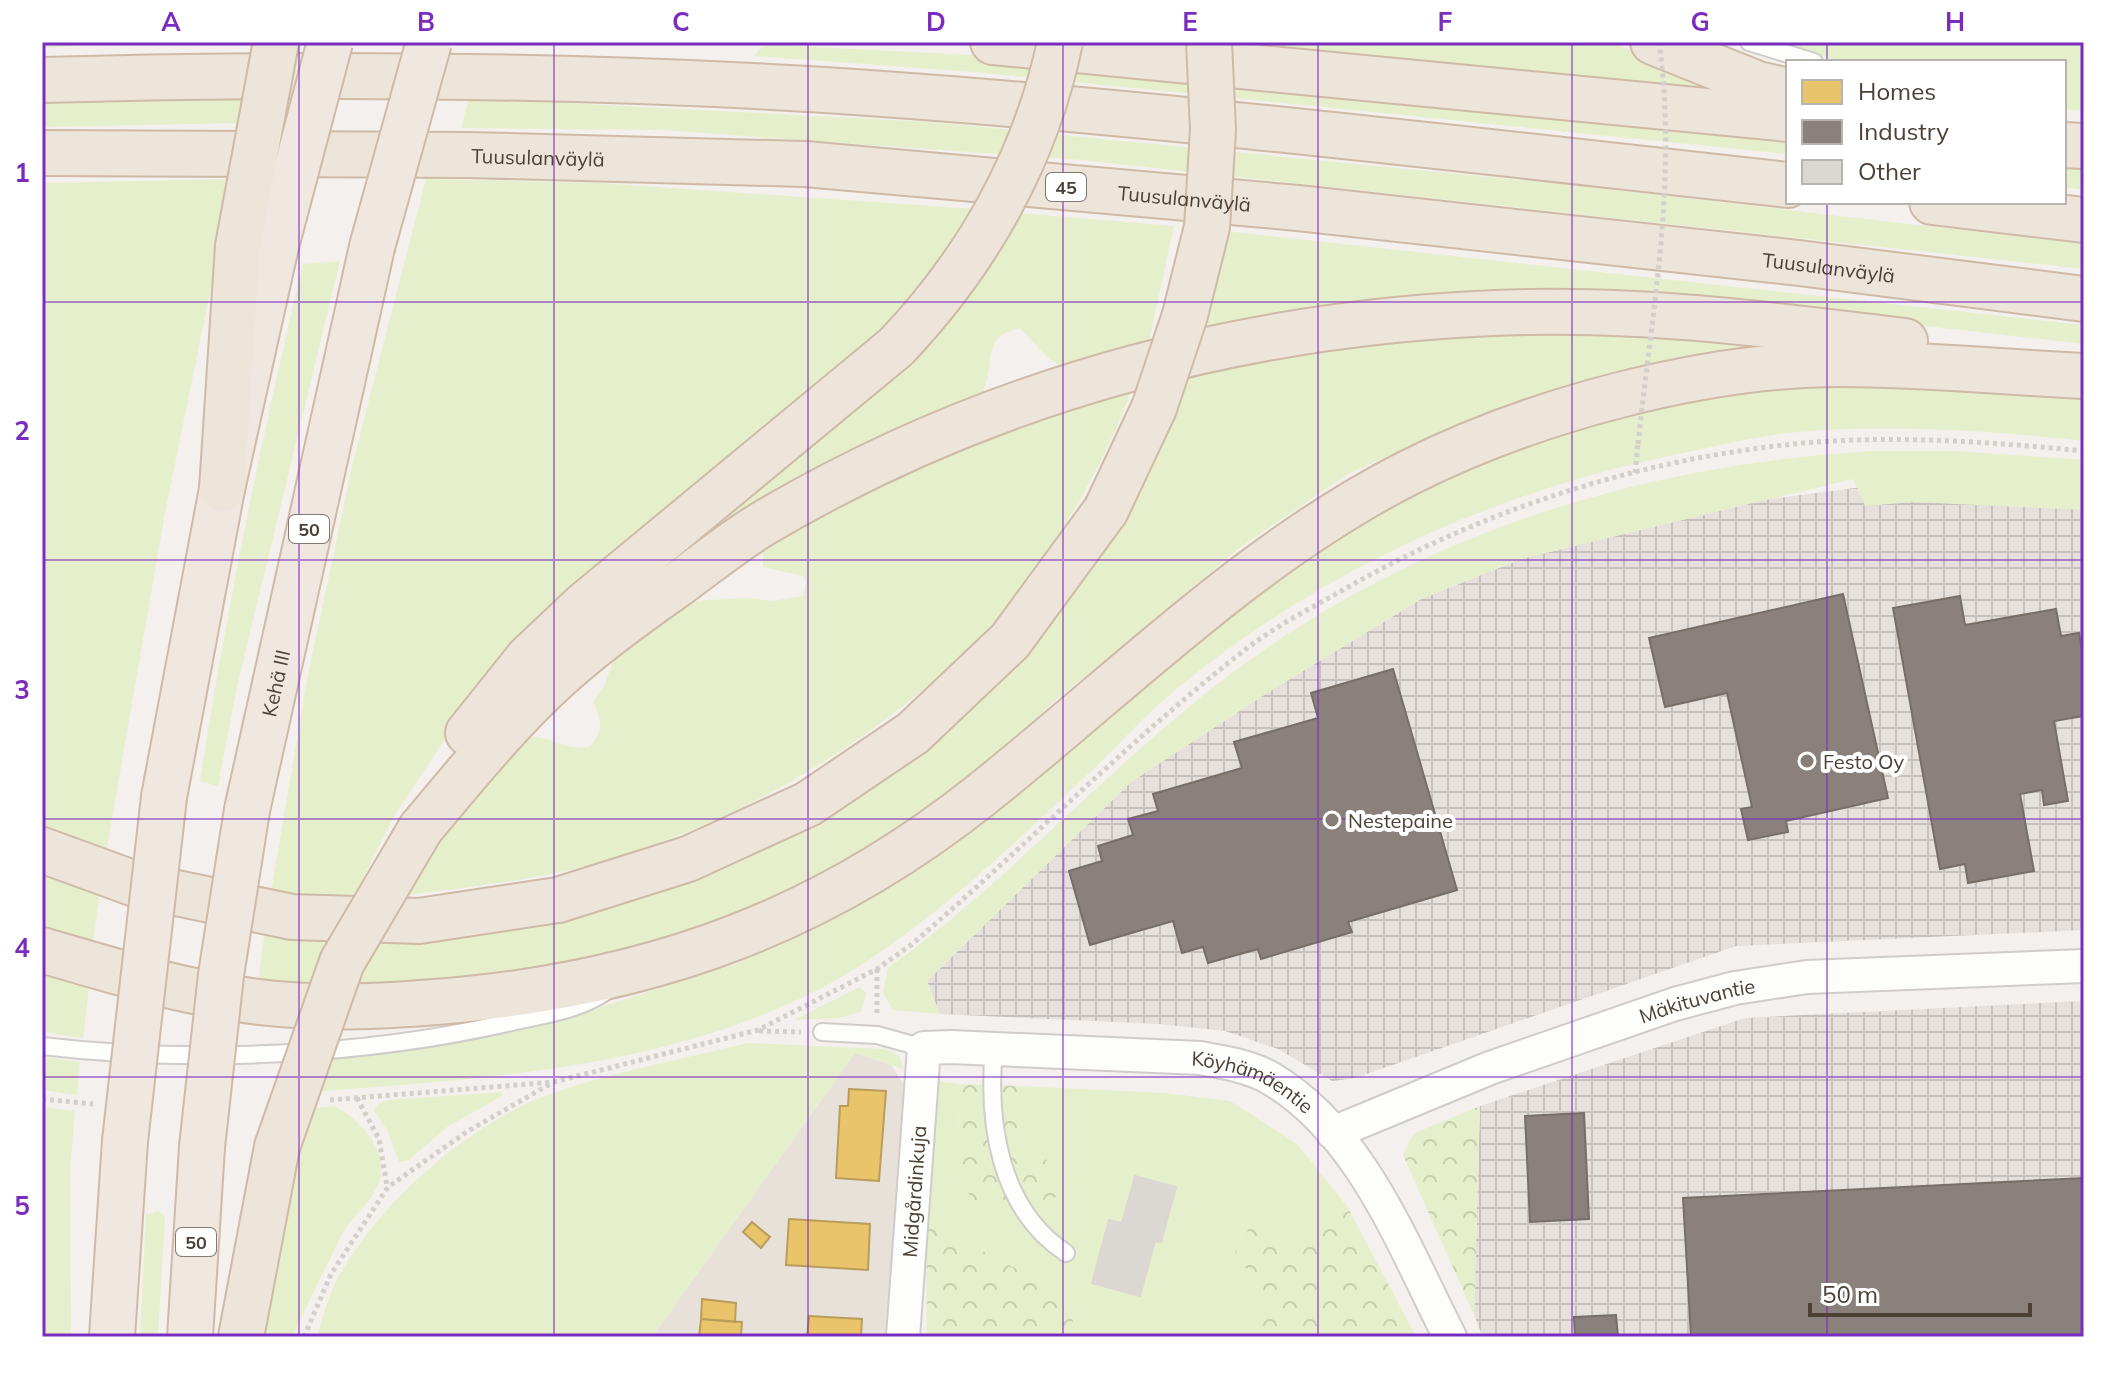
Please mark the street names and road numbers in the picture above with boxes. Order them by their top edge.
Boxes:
street label: Tuusulanväylä [471,143,605,171]
road number: 45 [1046,173,1086,201]
street label: Tuusulanväylä [1117,179,1252,216]
street label: Tuusulanväylä [1761,247,1897,288]
road number: 50 [289,515,329,543]
street label: Kehä III [256,647,295,719]
street label: Mäkituvantie [1635,973,1757,1028]
street label: Köyhämäentie [1191,1045,1319,1118]
street label: Midgårdinkuja [896,1125,931,1258]
road number: 50 [176,1228,216,1256]

